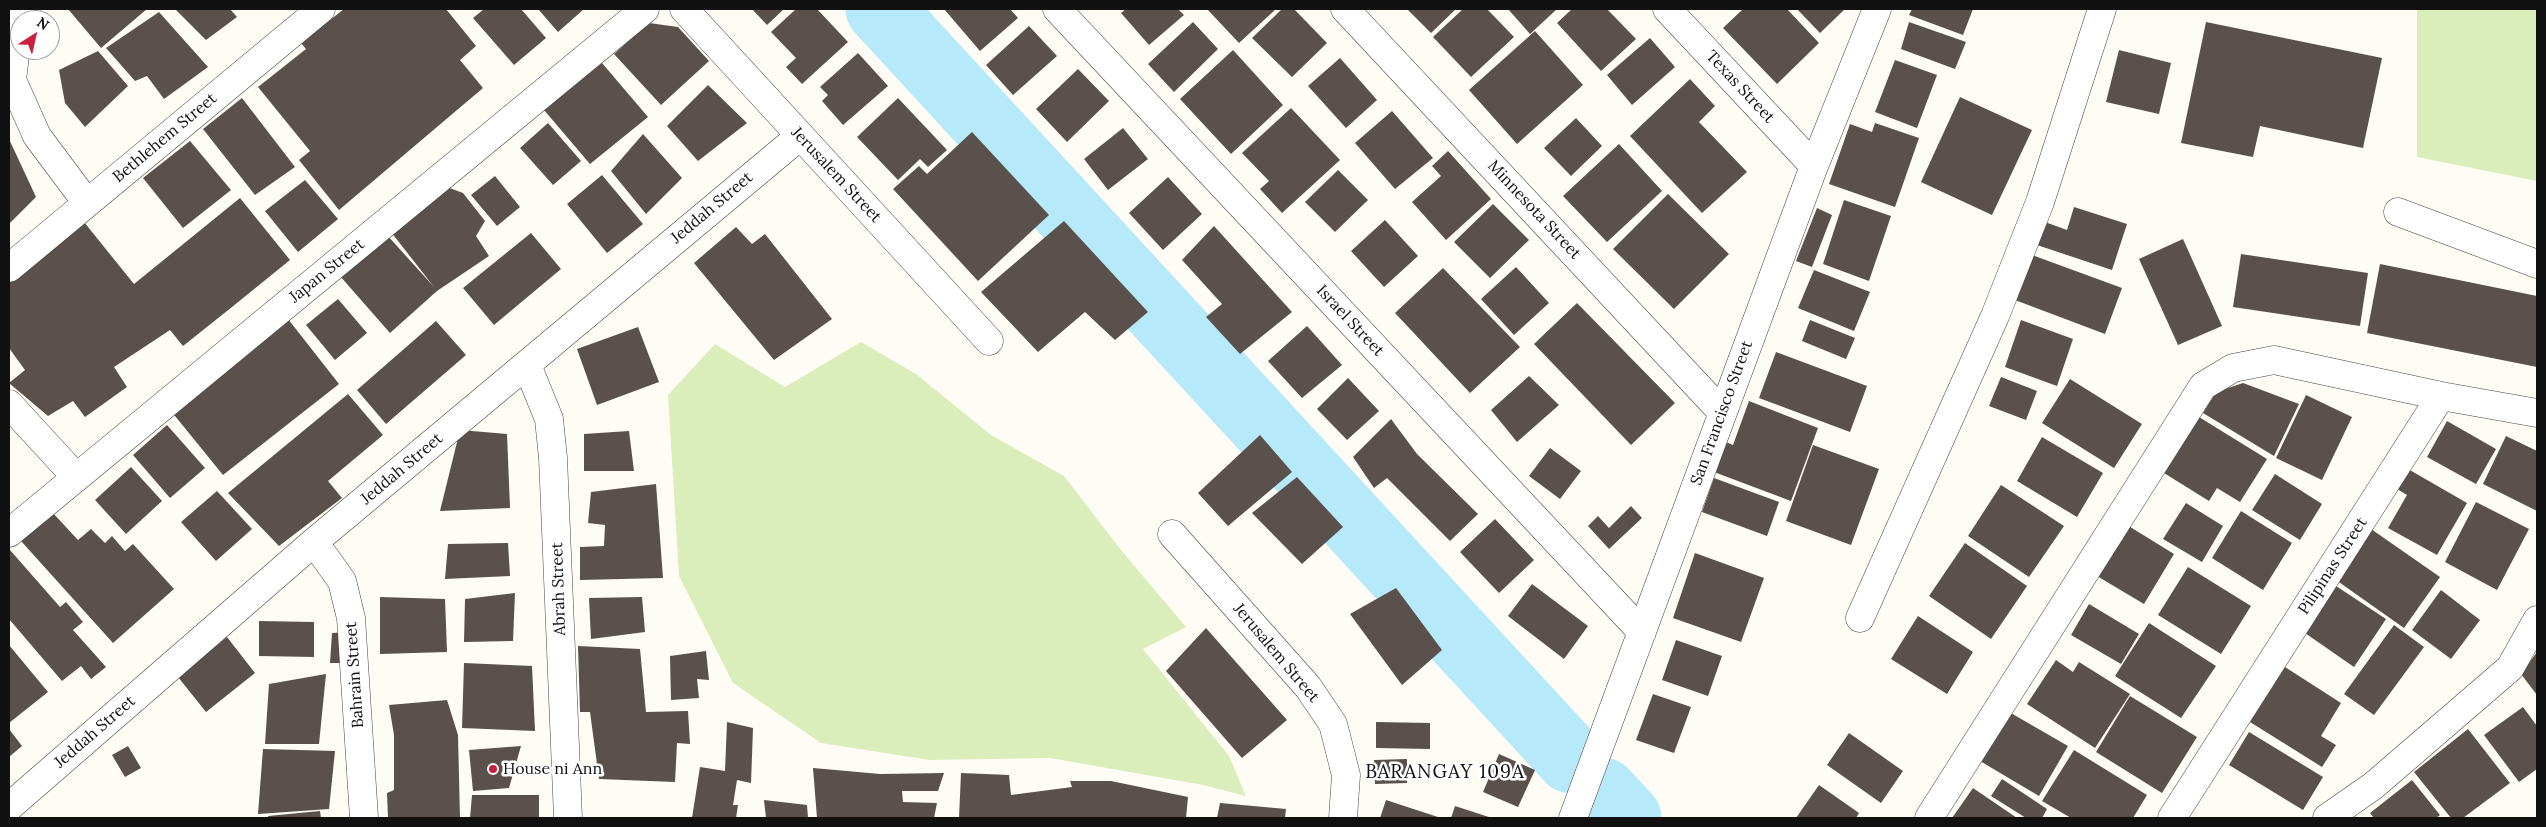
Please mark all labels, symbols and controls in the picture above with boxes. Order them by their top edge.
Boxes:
north arrow [10,10,60,60]
text: N [33,13,53,34]
street label: Texas Street [1702,47,1778,127]
street label: Bethlehem Street [109,89,221,187]
street label: Jerusalem Street [787,123,885,227]
street label: Minnesota Street [1483,157,1585,263]
street label: Jeddah Street [667,168,757,248]
street label: Japan Street [286,235,368,307]
street label: Israel Street [1312,281,1388,361]
street label: San Francisco Street [1687,338,1757,488]
street label: Jeddah Street [357,429,447,509]
street label: Pilipinas Street [2294,514,2372,618]
street label: Abrah Street [548,542,570,636]
street label: Jerusalem Street [1229,600,1323,706]
street label: Bahrain Street [342,621,368,729]
street label: Jeddah Street [51,692,139,772]
place label: House ni Ann [503,759,602,779]
district label: BARANGAY 109A [1364,762,1526,784]
marker: House ni Ann [487,763,499,775]

